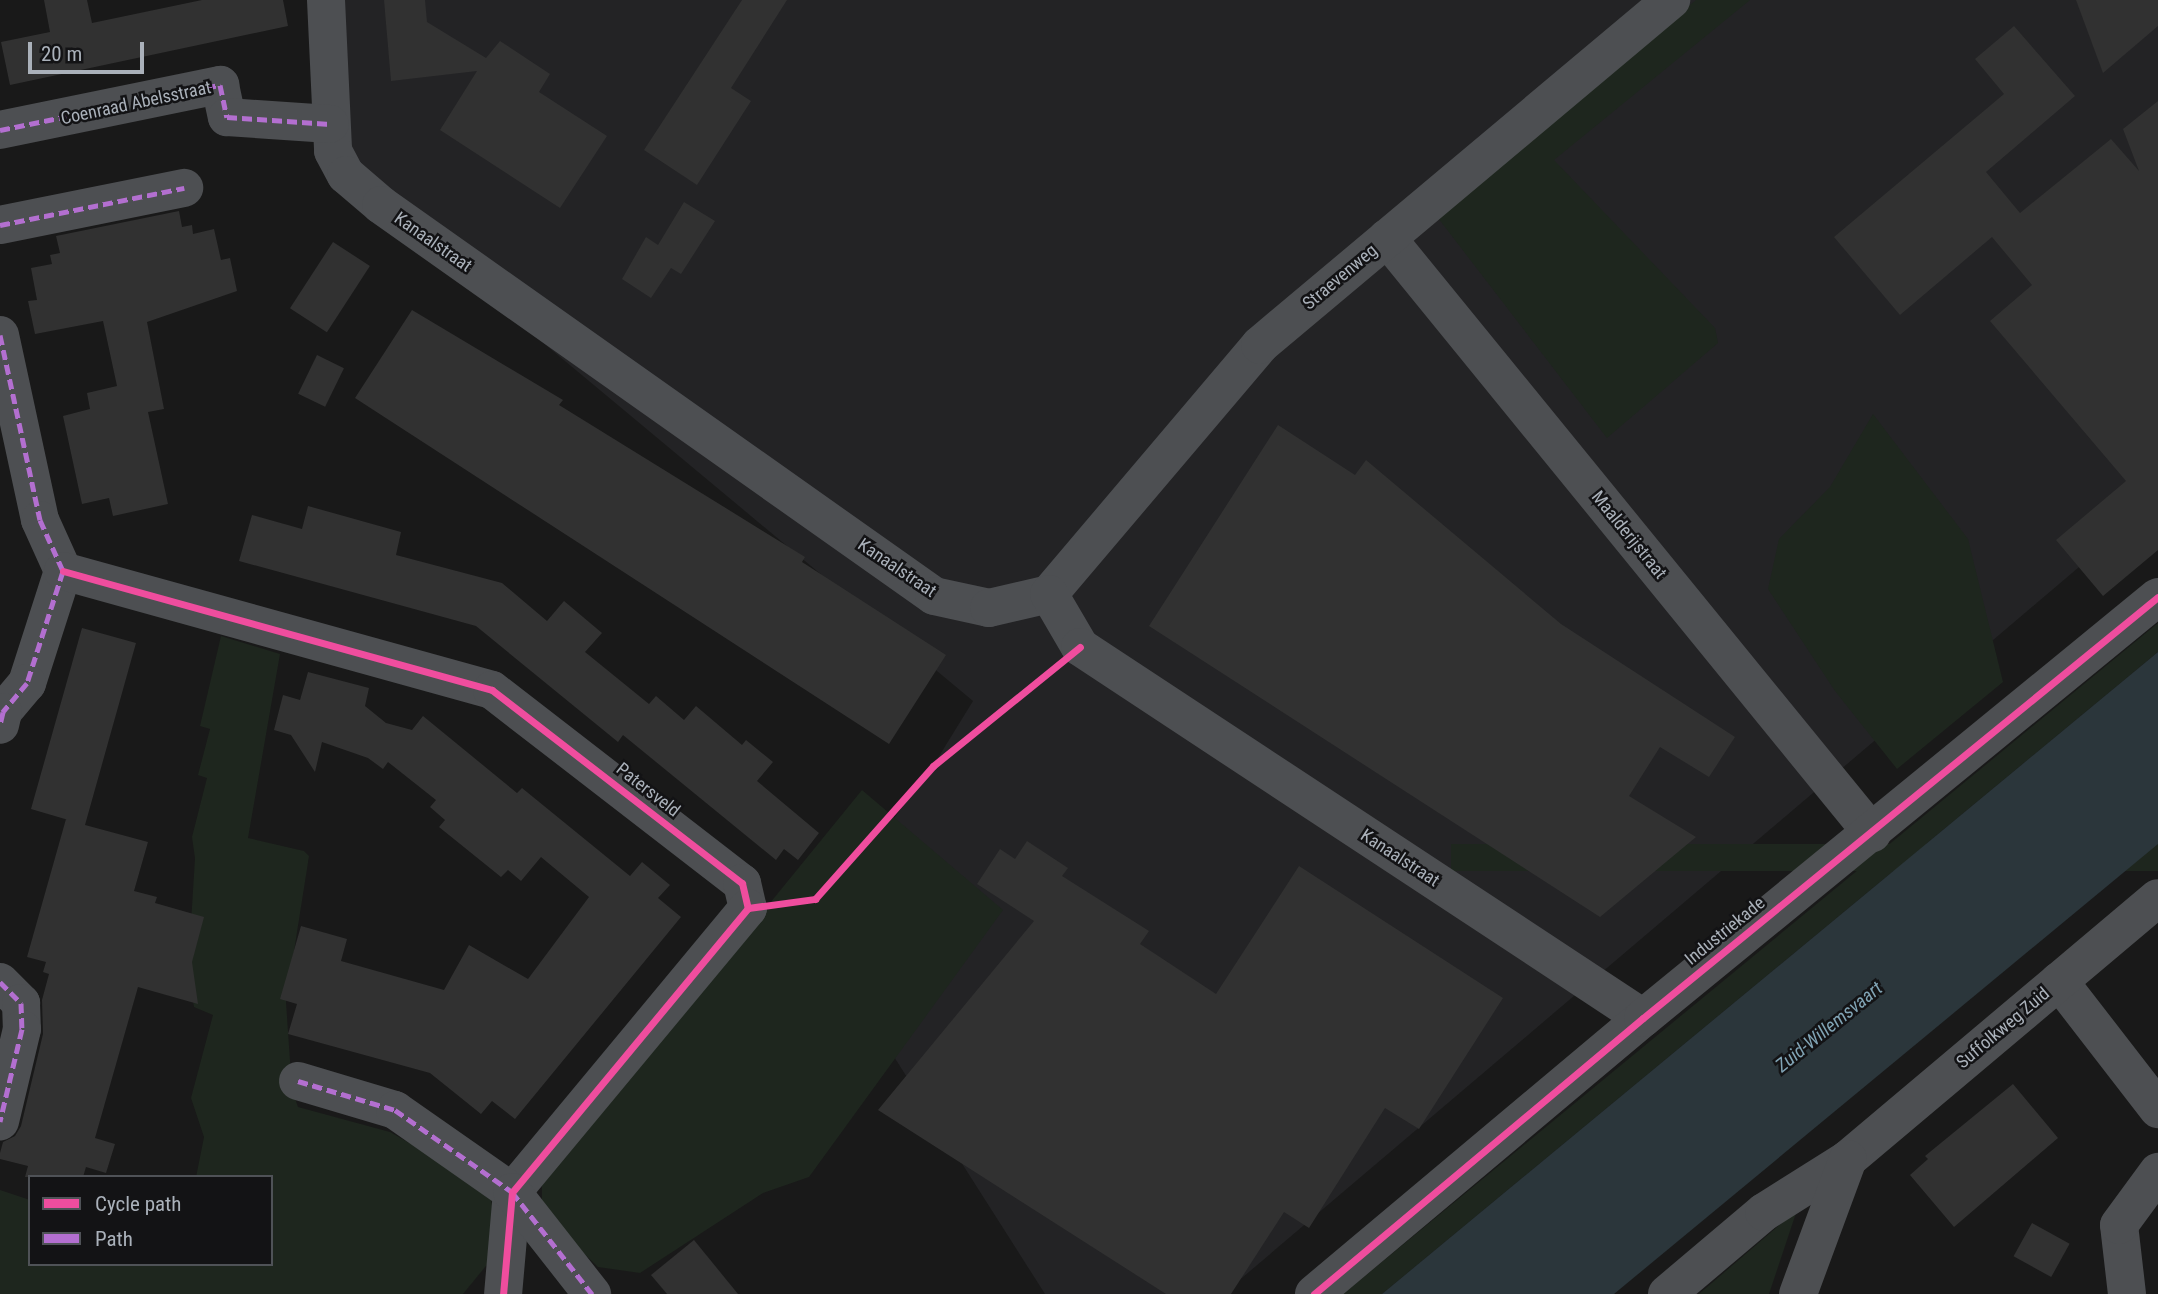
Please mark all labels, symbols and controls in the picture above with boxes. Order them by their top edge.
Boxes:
scale bar [32,28,147,72]
text: 20 m [41,42,82,66]
street label: Coenraad Abelsstraat [59,77,213,129]
street label: Kanaalstraat [390,207,476,277]
street label: Straevenweg [1298,240,1382,314]
street label: Maalderijstraat [1587,487,1671,583]
street label: Kanaalstraat [854,534,940,602]
street label: Patersveld [612,758,684,822]
street label: Kanaalstraat [1356,824,1444,892]
street label: Industriekade [1681,892,1769,970]
water label: Zuid-Willemsvaart [1771,977,1887,1077]
street label: Suffolkweg Zuid [1952,983,2054,1073]
legend [28,1175,273,1266]
text: Cycle path [95,1192,181,1216]
text: Path [95,1227,133,1251]

